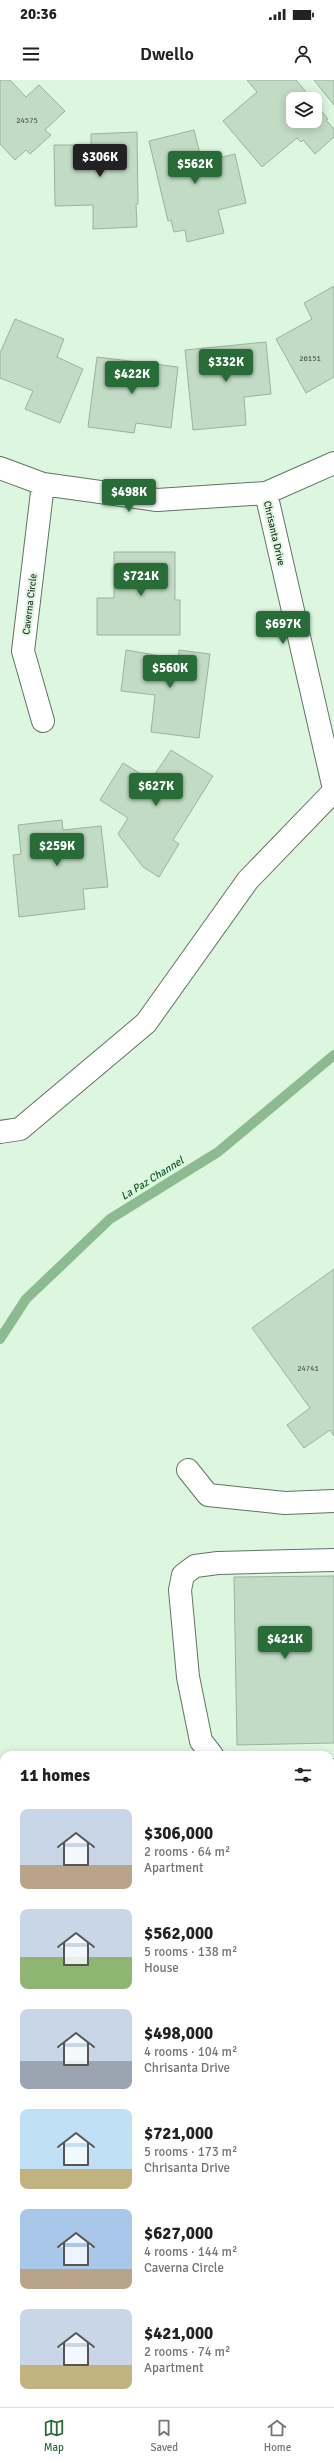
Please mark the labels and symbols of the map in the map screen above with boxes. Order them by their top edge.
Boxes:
house number: 24575 [16,115,38,125]
pin: $306K [72,144,128,178]
pin: $562K [167,151,223,185]
pin: $332K [198,349,254,383]
house number: 26151 [299,353,321,363]
pin: $422K [104,361,160,395]
pin: $498K [101,479,157,513]
street label: Chrisanta Drive [261,500,287,567]
pin: $721K [113,563,169,597]
street label: Caverna Circle [20,573,40,635]
pin: $697K [255,611,311,645]
pin: $560K [142,655,198,689]
pin: $627K [128,773,184,807]
pin: $259K [29,833,85,867]
water label: La Paz Channel [119,1154,187,1203]
house number: 24741 [297,1363,319,1373]
pin: $421K [257,1626,313,1660]

